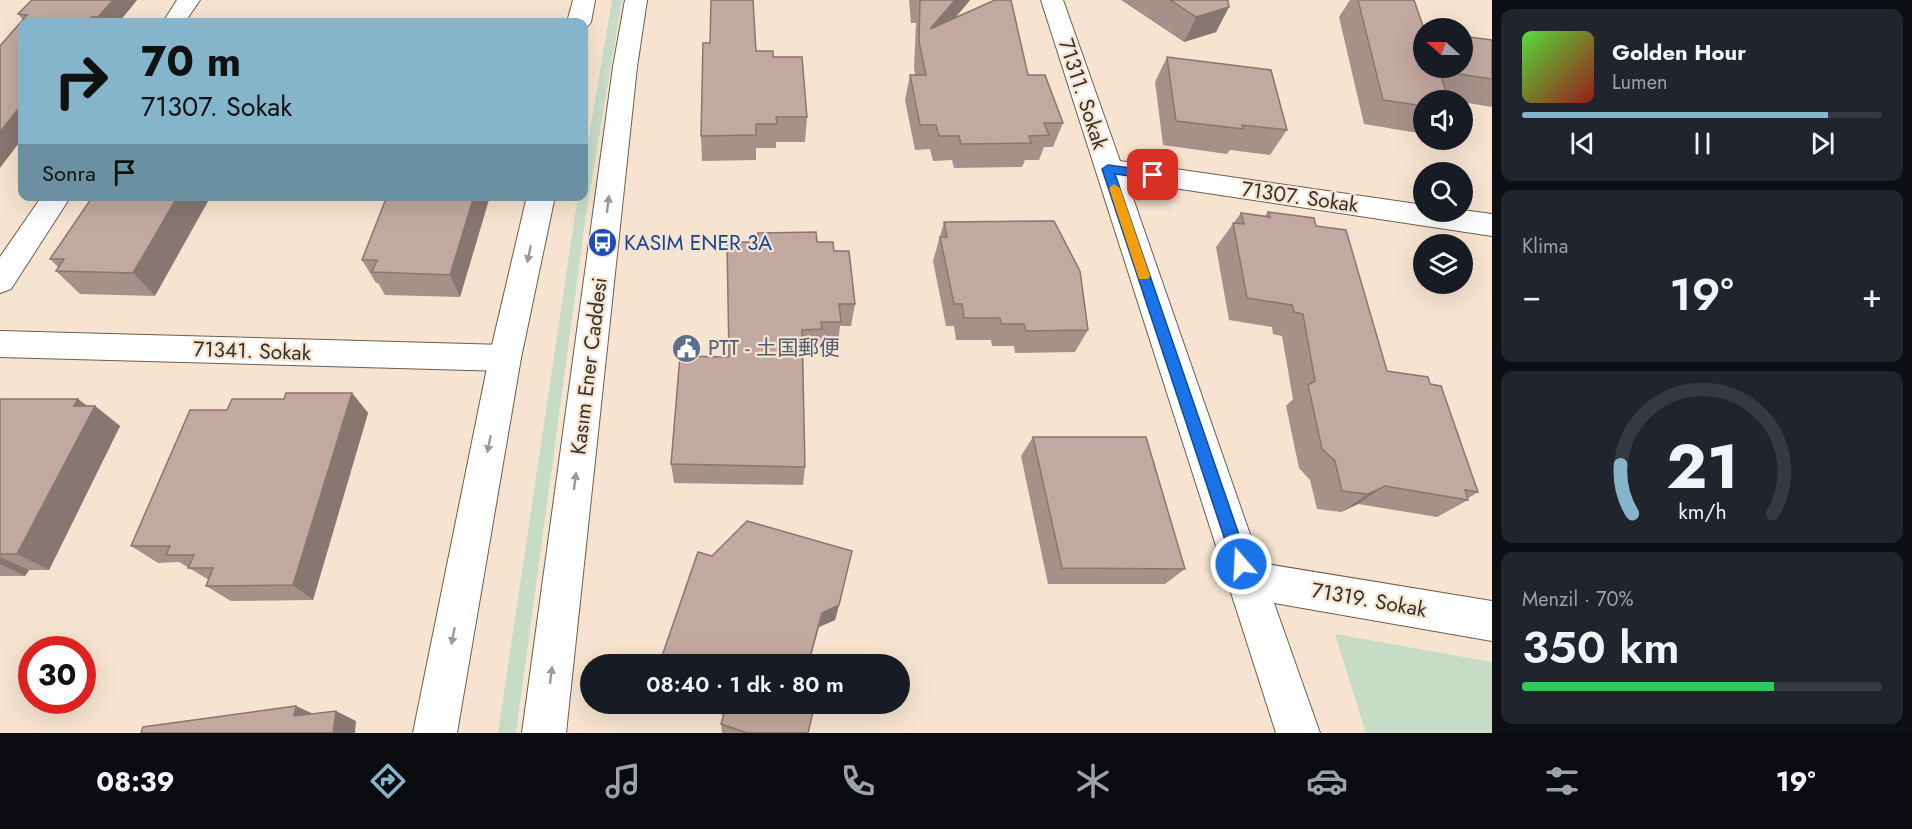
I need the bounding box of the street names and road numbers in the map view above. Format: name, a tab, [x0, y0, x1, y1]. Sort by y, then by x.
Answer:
street label: 71311. Sokak	[1051, 35, 1115, 154]
street label: 71307. Sokak	[1240, 174, 1361, 220]
street label: Kasım Ener Caddesi	[563, 276, 615, 456]
street label: 71341. Sokak	[193, 334, 312, 368]
street label: 71319. Sokak	[1309, 575, 1430, 625]

